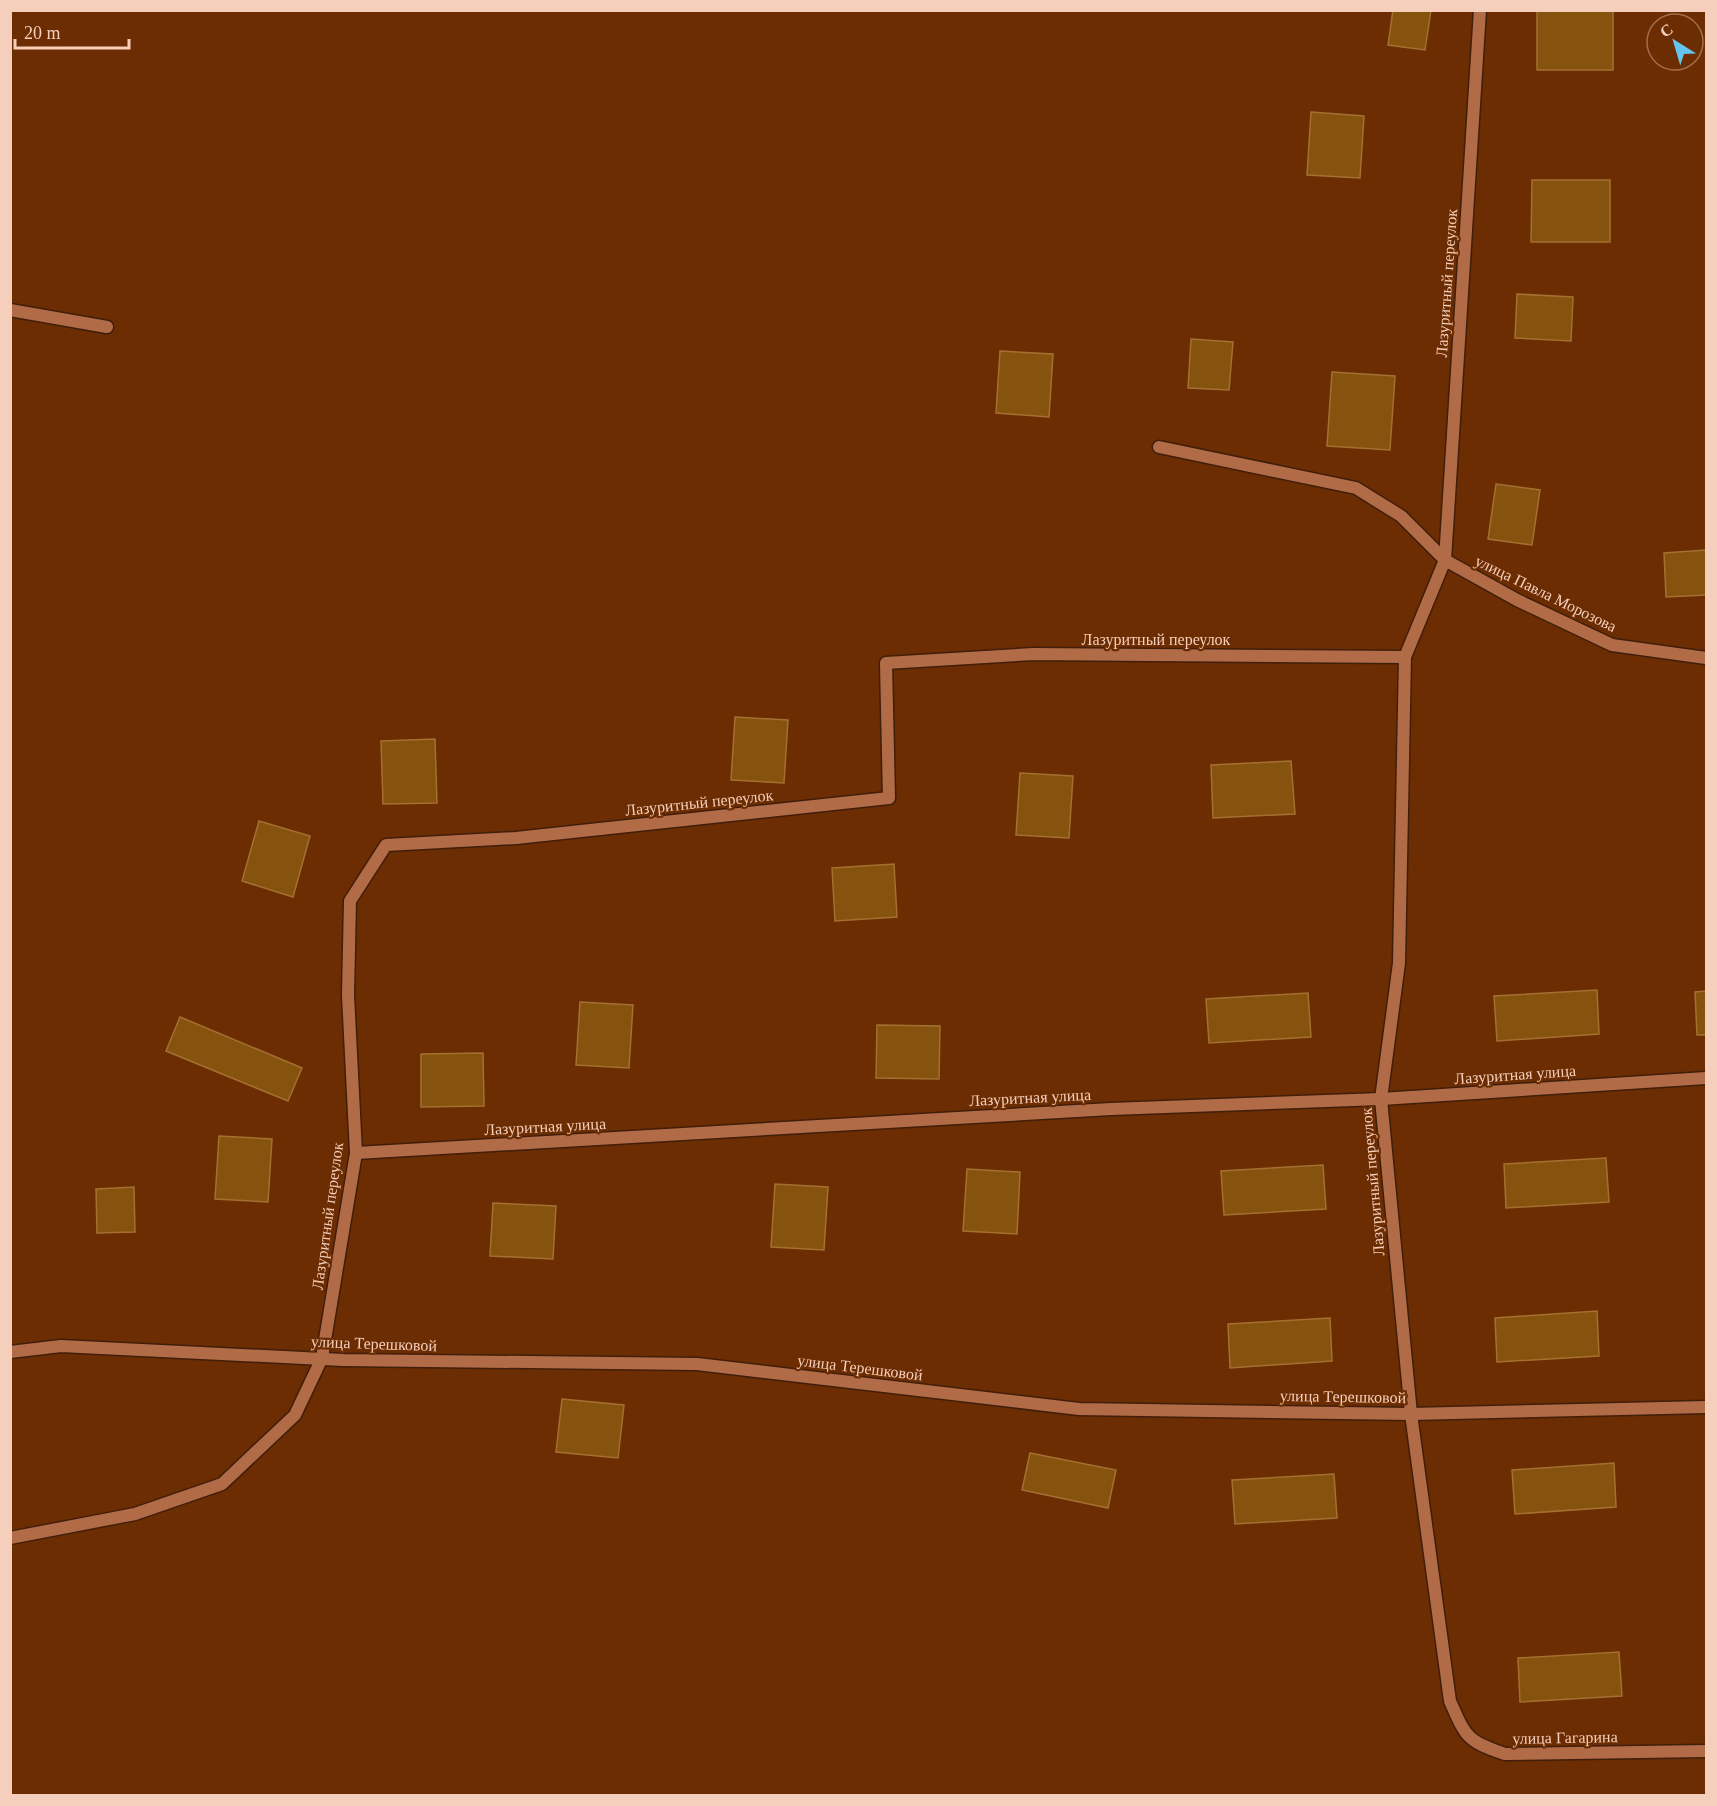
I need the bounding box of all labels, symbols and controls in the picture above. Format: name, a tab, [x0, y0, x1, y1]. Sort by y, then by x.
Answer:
scale bar	[15, 12, 129, 50]
north arrow	[1645, 12, 1705, 72]
text: С	[1657, 20, 1676, 41]
text: 20 m	[24, 23, 61, 43]
street label: Лазуритный переулок	[1433, 208, 1461, 358]
street label: улица Павла Морозова	[1472, 552, 1619, 636]
street label: Лазуритный переулок	[1082, 631, 1231, 649]
street label: Лазуритный переулок	[624, 786, 774, 820]
street label: Лазуритная улица	[1454, 1062, 1577, 1088]
street label: Лазуритная улица	[969, 1086, 1091, 1110]
street label: Лазуритный переулок	[1358, 1107, 1388, 1257]
street label: Лазуритная улица	[484, 1115, 606, 1139]
street label: Лазуритный переулок	[309, 1141, 347, 1291]
street label: улица Терешковой	[311, 1333, 438, 1355]
street label: улица Терешковой	[796, 1351, 924, 1385]
street label: улица Терешковой	[1280, 1387, 1407, 1407]
street label: улица Гагарина	[1512, 1728, 1618, 1748]

